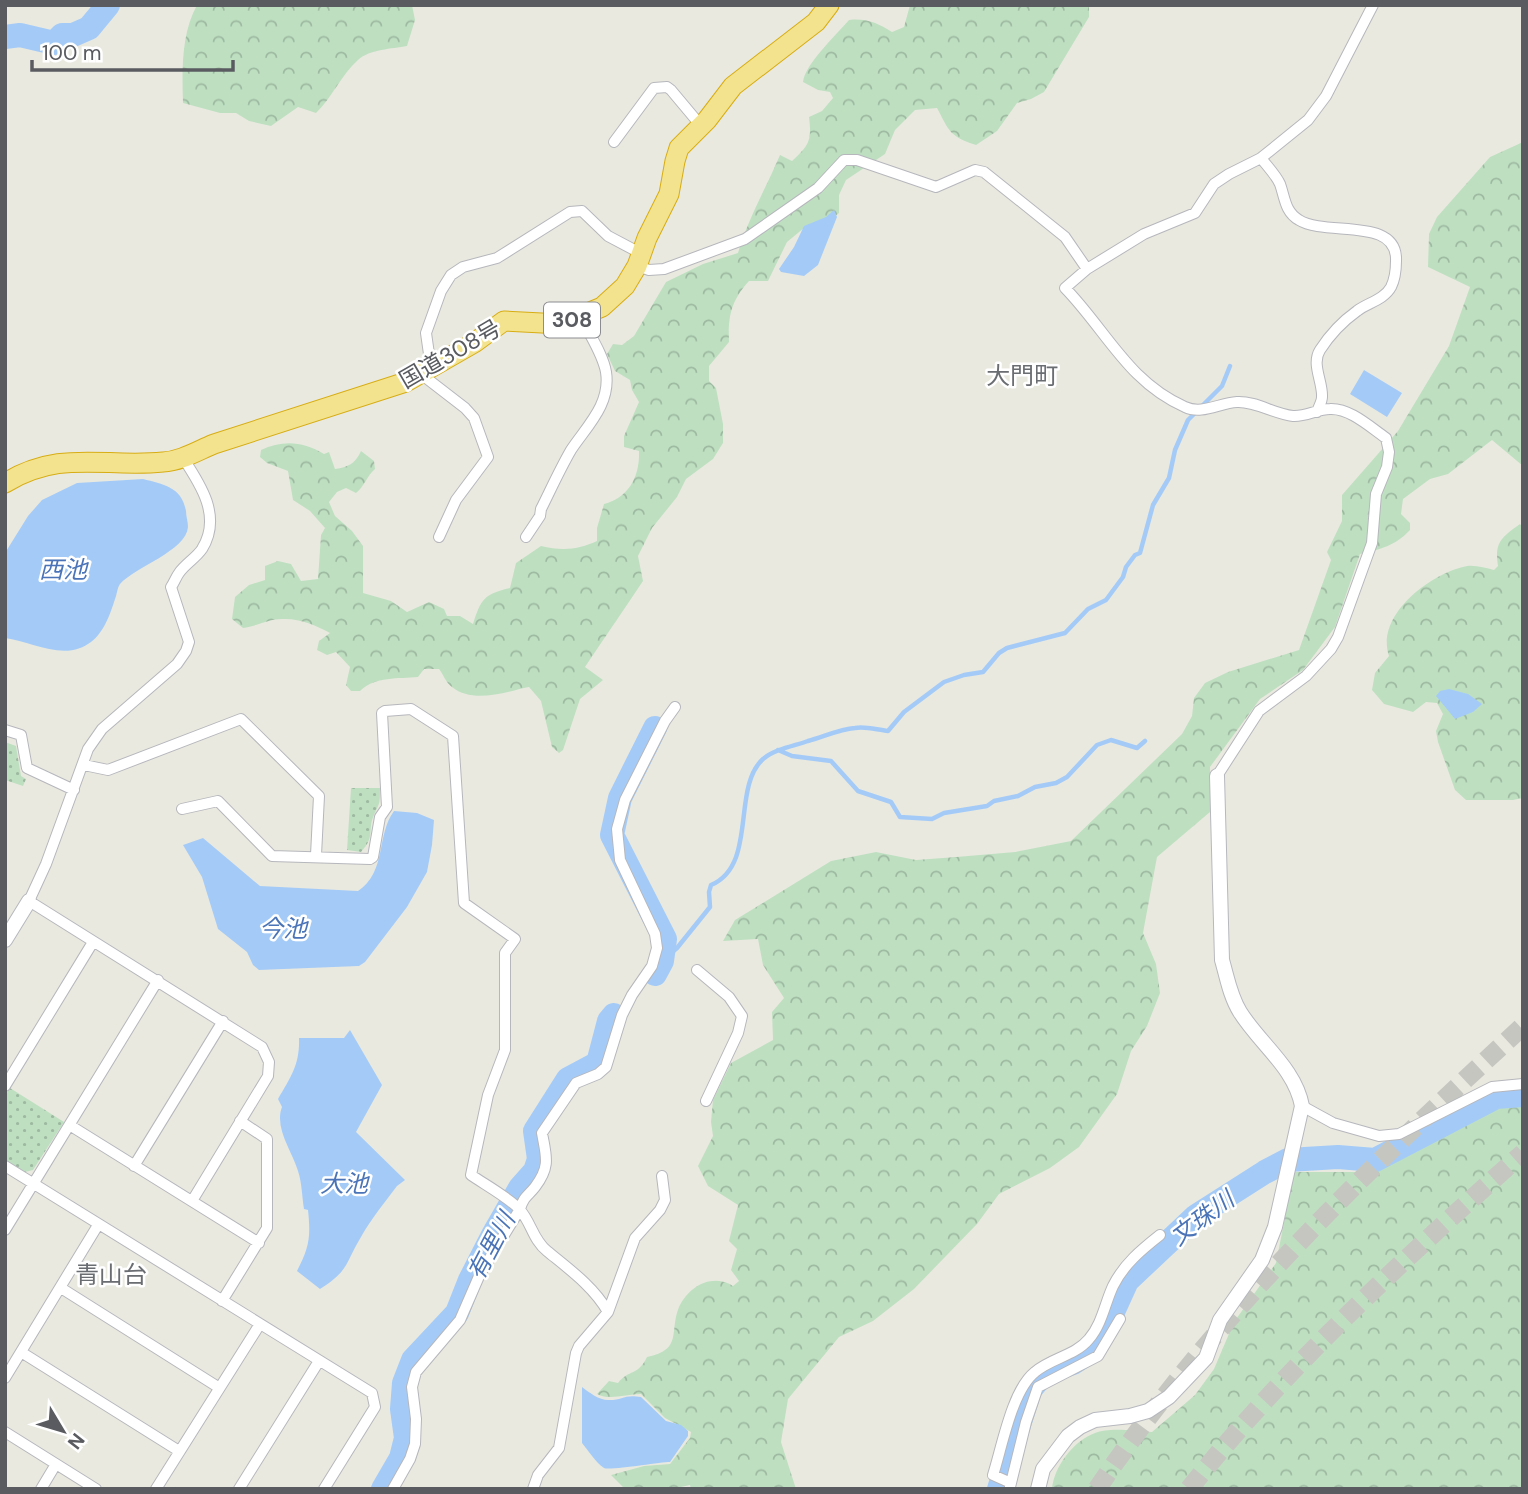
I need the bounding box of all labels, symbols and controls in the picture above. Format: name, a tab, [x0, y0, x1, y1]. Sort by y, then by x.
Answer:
scale bar	[32, 28, 233, 72]
text: 100 m	[42, 39, 102, 67]
road number: 308	[544, 302, 600, 338]
street label: 国道308号	[394, 313, 506, 395]
district label: 大門町	[986, 360, 1058, 391]
water label: 西池	[39, 554, 89, 585]
water label: 今池	[259, 913, 309, 944]
water label: 大池	[320, 1168, 370, 1199]
water label: 文珠川	[1164, 1182, 1242, 1252]
water label: 有里川	[460, 1204, 523, 1285]
district label: 青山台	[75, 1259, 147, 1290]
north arrow	[28, 1396, 98, 1466]
text: N	[62, 1428, 90, 1454]

